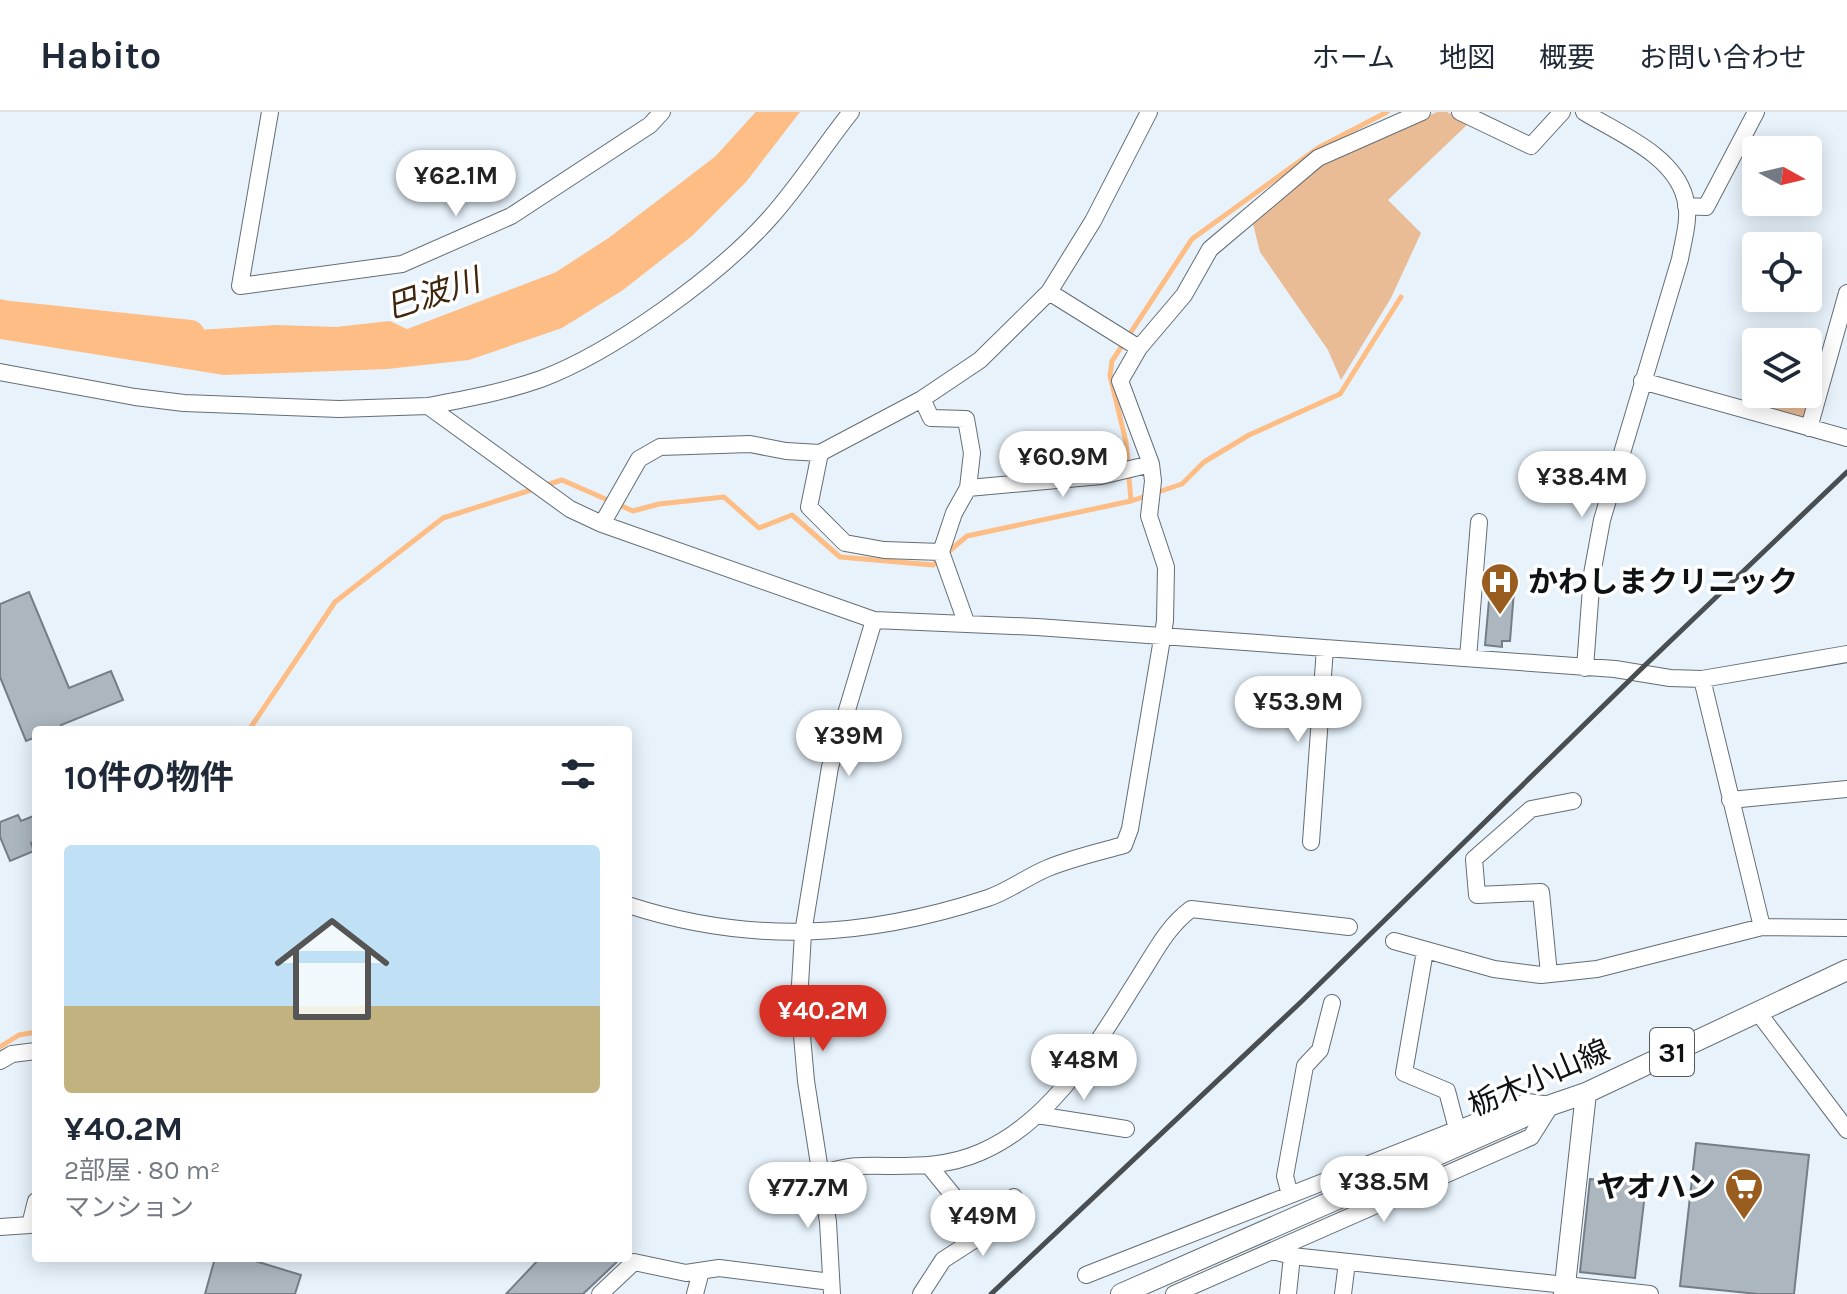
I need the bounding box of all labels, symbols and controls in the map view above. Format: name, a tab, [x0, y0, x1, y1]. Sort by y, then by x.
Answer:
text: Habito	[40, 33, 161, 78]
text: ホーム	[1312, 41, 1395, 74]
text: 地図	[1439, 41, 1495, 74]
text: 概要	[1539, 41, 1595, 74]
text: お問い合わせ	[1639, 41, 1807, 74]
north arrow	[1742, 136, 1822, 216]
map controls	[1742, 136, 1822, 408]
pin: ¥62.1M	[391, 150, 521, 218]
text: ¥62.1M	[414, 160, 498, 191]
button: locate	[1742, 232, 1822, 312]
water label: 巴波川	[382, 261, 487, 326]
button: layers	[1742, 328, 1822, 408]
pin: ¥60.9M	[998, 431, 1128, 499]
text: ¥60.9M	[1017, 441, 1109, 472]
pin: ¥38.4M	[1517, 451, 1647, 519]
text: ¥38.4M	[1536, 461, 1628, 492]
hospital icon: かわしまクリニック	[1479, 561, 1521, 616]
place label: かわしまクリニック	[1528, 564, 1798, 600]
pin: ¥53.9M	[1233, 676, 1363, 744]
text: ¥53.9M	[1253, 686, 1343, 717]
pin: ¥39M	[802, 710, 896, 778]
text: ¥39M	[814, 720, 884, 751]
icon: filters	[556, 752, 600, 796]
text: 10件の物件	[64, 758, 234, 798]
icon: home	[260, 897, 404, 1041]
pin: ¥40.2M	[758, 985, 888, 1053]
text: ¥40.2M	[777, 995, 869, 1026]
road number: 31	[1650, 1028, 1694, 1076]
street label: 栃木小山線	[1463, 1032, 1615, 1124]
pin: ¥48M	[1037, 1034, 1131, 1102]
text: ¥48M	[1049, 1044, 1119, 1075]
text: ¥40.2M	[64, 1109, 183, 1149]
text: 2部屋 · 80 m²	[64, 1155, 220, 1186]
pin: ¥38.5M	[1319, 1156, 1449, 1224]
pin: ¥77.7M	[743, 1162, 873, 1230]
text: ¥38.5M	[1338, 1166, 1430, 1197]
supermarket icon: ヤオハン	[1723, 1166, 1765, 1221]
place label: ヤオハン	[1596, 1169, 1716, 1205]
text: ¥77.7M	[767, 1172, 849, 1203]
pin: ¥49M	[936, 1190, 1030, 1258]
text: マンション	[64, 1192, 194, 1223]
text: ¥49M	[948, 1200, 1018, 1231]

